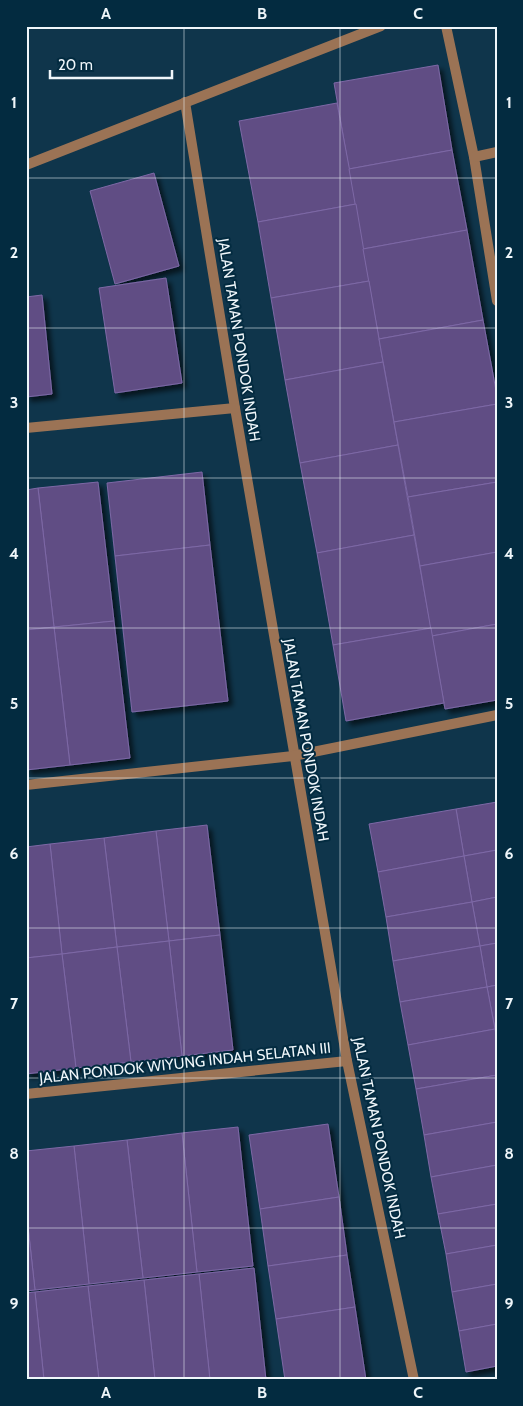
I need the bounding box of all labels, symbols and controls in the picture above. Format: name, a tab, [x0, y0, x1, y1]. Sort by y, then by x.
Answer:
text: A	[101, 4, 111, 23]
text: B	[257, 4, 267, 23]
text: C	[413, 4, 423, 23]
scale bar	[50, 48, 172, 80]
text: 20 m	[58, 56, 93, 74]
text: 1	[11, 93, 17, 112]
text: 1	[506, 93, 512, 112]
street label: JALAN TAMAN PONDOK INDAH	[214, 236, 264, 443]
text: 2	[10, 243, 18, 262]
text: 2	[505, 243, 513, 262]
text: 3	[10, 393, 18, 412]
text: 3	[505, 393, 513, 412]
text: 4	[9, 544, 19, 563]
text: 4	[504, 544, 514, 563]
street label: JALAN TAMAN PONDOK INDAH	[279, 636, 333, 843]
text: 5	[10, 694, 18, 713]
text: 5	[505, 694, 513, 713]
text: 6	[10, 844, 19, 863]
text: 6	[505, 844, 514, 863]
text: 7	[10, 994, 19, 1013]
text: 7	[505, 994, 514, 1013]
street label: JALAN TAMAN PONDOK INDAH	[349, 1035, 409, 1240]
street label: JALAN PONDOK WIYUNG INDAH SELATAN III	[37, 1039, 332, 1087]
text: 8	[9, 1144, 19, 1163]
text: 8	[504, 1144, 514, 1163]
text: 9	[10, 1294, 19, 1313]
text: 9	[505, 1294, 514, 1313]
text: A	[101, 1383, 111, 1402]
text: B	[257, 1383, 267, 1402]
text: C	[413, 1383, 423, 1402]

